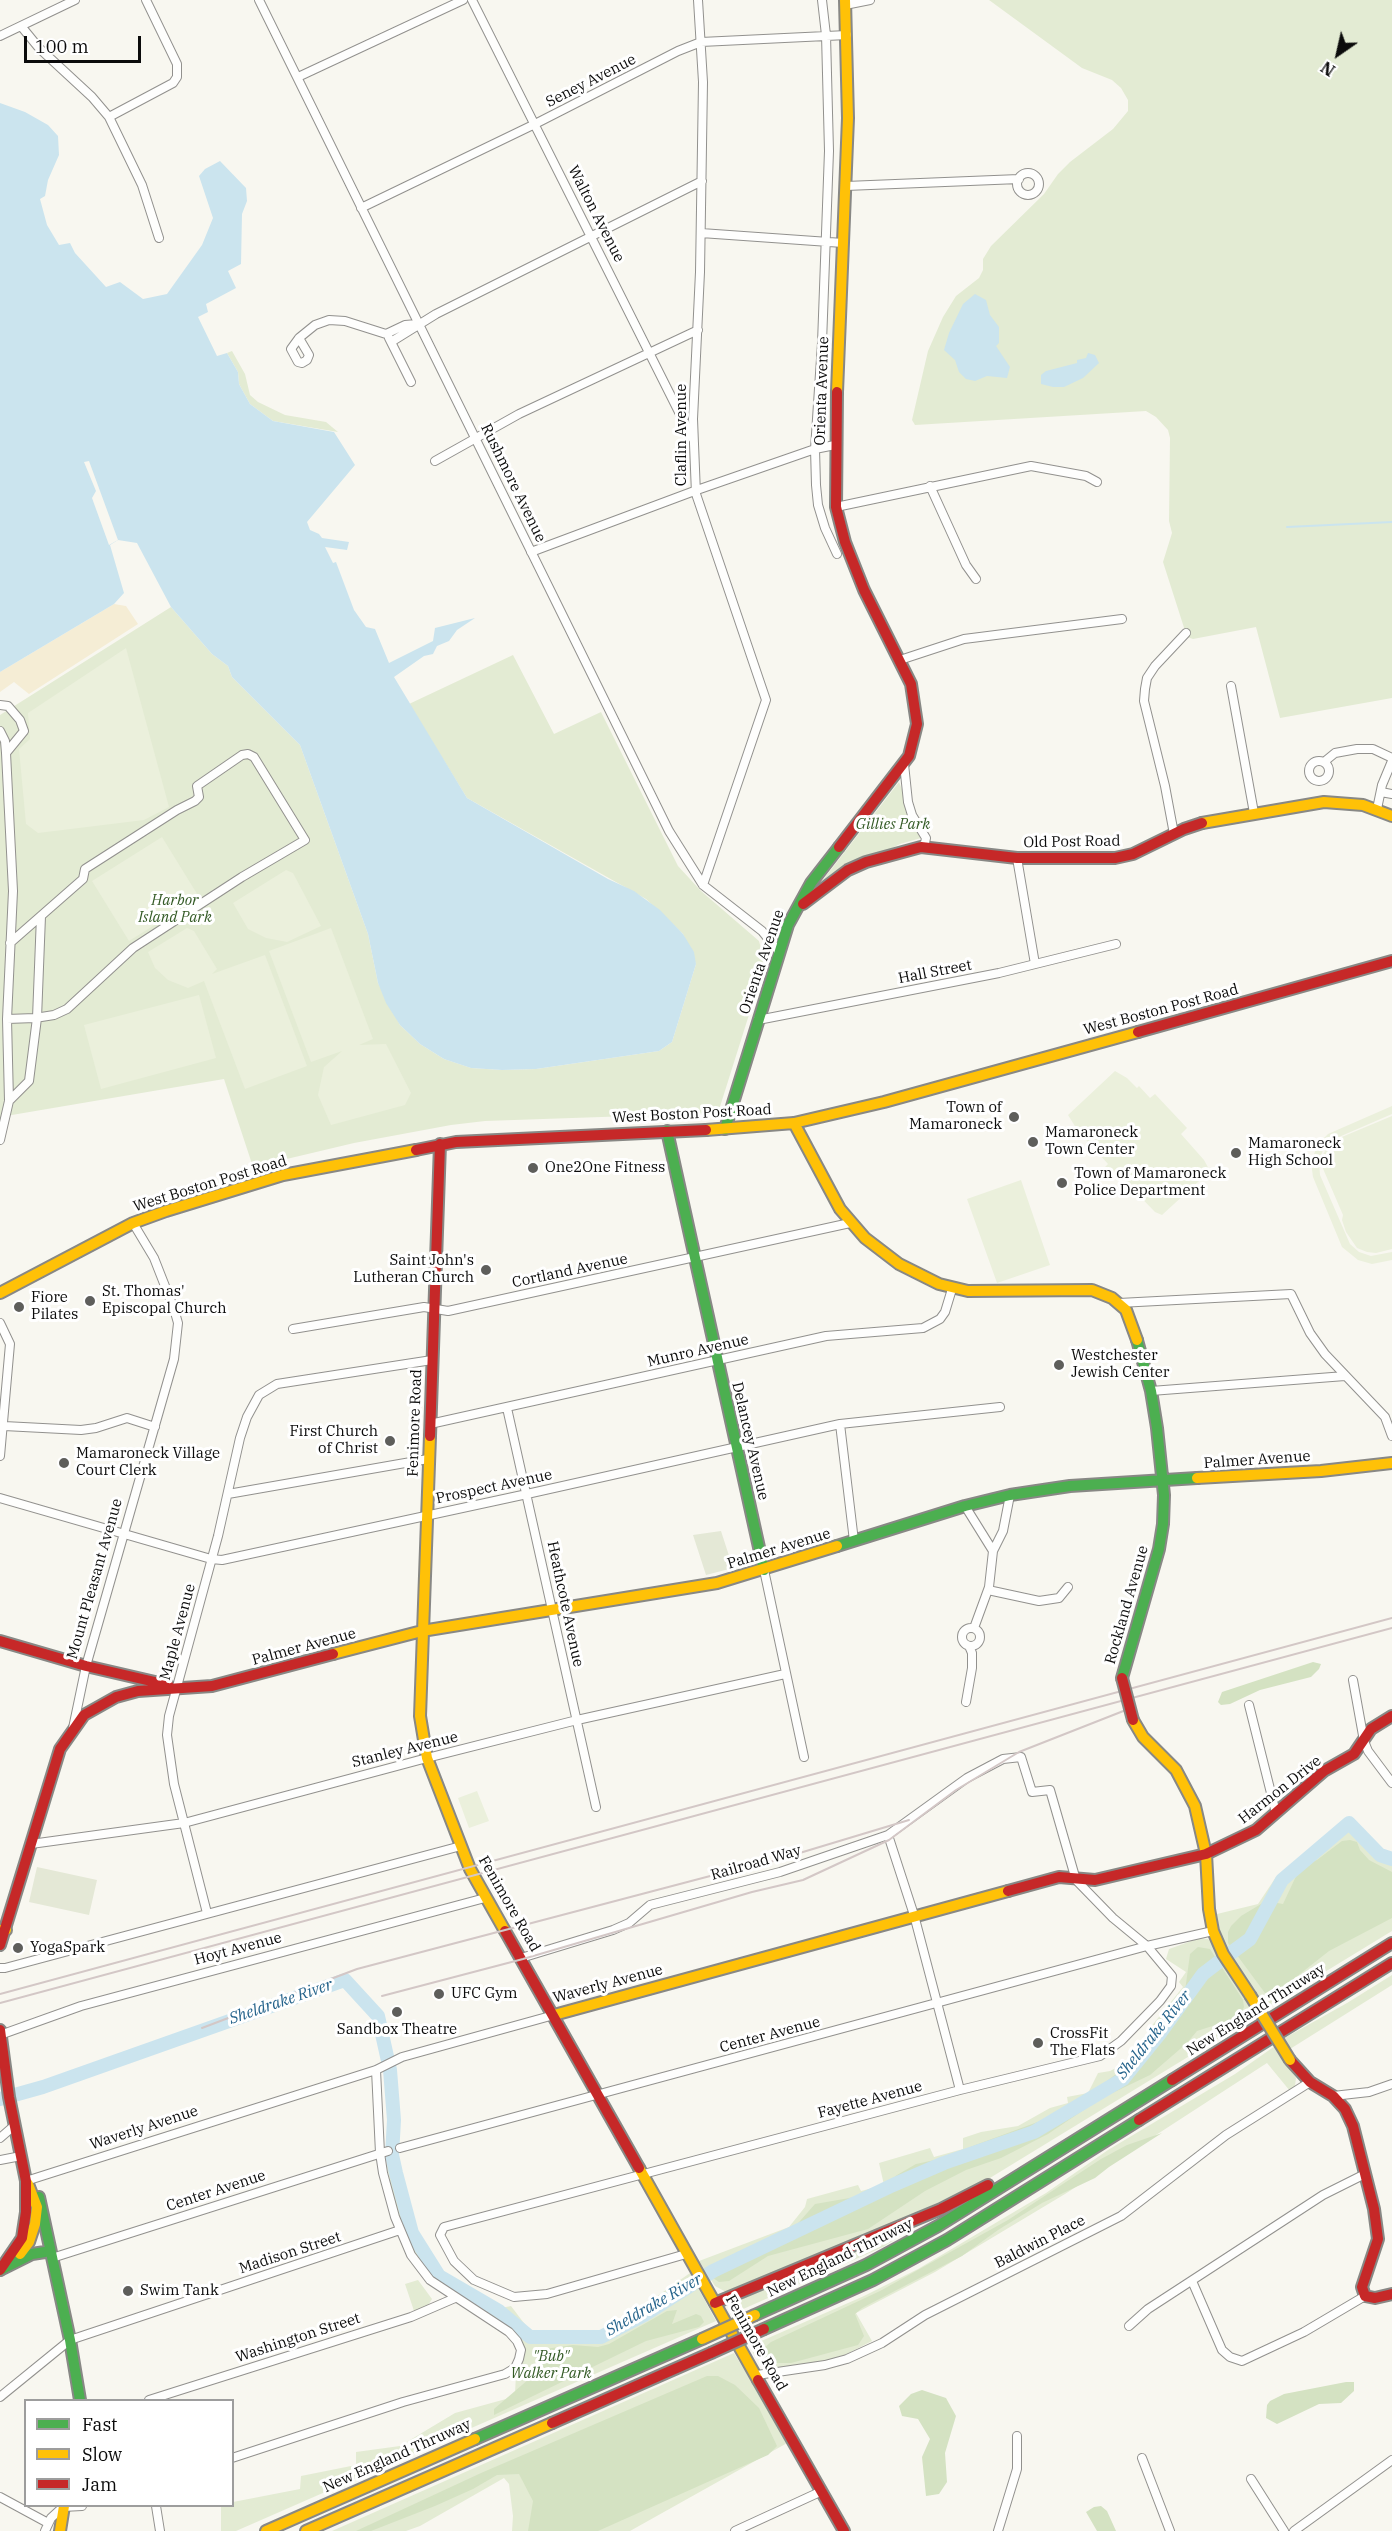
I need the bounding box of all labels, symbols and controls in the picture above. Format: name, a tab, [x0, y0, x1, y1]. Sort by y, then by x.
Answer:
scale bar	[27, 24, 144, 62]
north arrow	[1308, 24, 1368, 84]
text: 100 m	[35, 35, 89, 58]
street label: Seney Avenue	[543, 51, 639, 111]
text: N	[1317, 57, 1339, 81]
street label: Walton Avenue	[564, 163, 628, 265]
street label: Orienta Avenue	[811, 336, 833, 446]
street label: Claflin Avenue	[673, 384, 691, 486]
street label: Rushmore Avenue	[477, 421, 549, 545]
park label: Gillies Park	[856, 816, 930, 834]
street label: Old Post Road	[1023, 832, 1121, 852]
park label: Harbor Island Park	[138, 892, 212, 927]
street label: Orienta Avenue	[736, 907, 788, 1017]
street label: Hall Street	[897, 956, 973, 988]
street label: West Boston Post Road	[1082, 981, 1240, 1039]
place label: Town of Mamaroneck	[909, 1099, 1002, 1134]
street label: West Boston Post Road	[612, 1101, 772, 1127]
marker: Town of Mamaroneck	[1007, 1110, 1021, 1124]
place label: Mamaroneck Town Center	[1045, 1124, 1138, 1159]
marker: Mamaroneck Town Center	[1026, 1135, 1040, 1149]
place label: Mamaroneck High School	[1248, 1135, 1341, 1170]
marker: Mamaroneck High School	[1229, 1146, 1243, 1160]
street label: West Boston Post Road	[131, 1152, 289, 1216]
place label: One2One Fitness	[545, 1159, 665, 1177]
marker: One2One Fitness	[526, 1161, 540, 1175]
place label: Town of Mamaroneck Police Department	[1074, 1165, 1226, 1200]
marker: Town of Mamaroneck Police Department	[1055, 1176, 1069, 1190]
street label: Cortland Avenue	[511, 1250, 629, 1292]
place label: Saint John's Lutheran Church	[353, 1252, 474, 1287]
marker: Saint John's Lutheran Church	[479, 1263, 493, 1277]
place label: St. Thomas' Episcopal Church	[102, 1283, 227, 1318]
place label: Fiore Pilates	[31, 1289, 78, 1324]
marker: St. Thomas' Episcopal Church	[83, 1294, 97, 1308]
marker: Fiore Pilates	[12, 1300, 26, 1314]
street label: Munro Avenue	[646, 1331, 750, 1371]
place label: Westchester Jewish Center	[1071, 1347, 1169, 1382]
marker: Westchester Jewish Center	[1052, 1358, 1066, 1372]
street label: Fenimore Road	[404, 1369, 426, 1477]
street label: Delancey Avenue	[728, 1380, 772, 1502]
place label: First Church of Christ	[290, 1423, 378, 1458]
marker: First Church of Christ	[383, 1434, 397, 1448]
place label: Mamaroneck Village Court Clerk	[76, 1445, 220, 1480]
street label: Palmer Avenue	[1203, 1447, 1311, 1473]
marker: Mamaroneck Village Court Clerk	[57, 1456, 71, 1470]
street label: Prospect Avenue	[434, 1466, 554, 1508]
street label: Mount Pleasant Avenue	[63, 1497, 127, 1661]
street label: Palmer Avenue	[725, 1525, 833, 1573]
street label: Heathcote Avenue	[543, 1539, 587, 1669]
street label: Rockland Avenue	[1101, 1544, 1153, 1666]
street label: Maple Avenue	[156, 1582, 200, 1682]
street label: Palmer Avenue	[250, 1624, 358, 1670]
street label: Stanley Avenue	[350, 1728, 460, 1772]
street label: Harmon Drive	[1235, 1752, 1325, 1828]
street label: Railroad Way	[709, 1842, 803, 1884]
street label: Fenimore Road	[474, 1853, 544, 1955]
street label: Hoyt Avenue	[192, 1929, 284, 1969]
place label: YogaSpark	[30, 1939, 105, 1957]
marker: YogaSpark	[11, 1941, 25, 1955]
street label: New England Thruway	[1183, 1960, 1329, 2060]
street label: Waverly Avenue	[551, 1961, 665, 2007]
water label: Sheldrake River	[227, 1975, 335, 2029]
place label: UFC Gym	[451, 1985, 517, 2003]
marker: UFC Gym	[432, 1987, 446, 2001]
water label: Sheldrake River	[1112, 1987, 1196, 2083]
marker: Sandbox Theatre	[390, 2005, 404, 2019]
street label: Center Avenue	[718, 2013, 822, 2057]
place label: Sandbox Theatre	[337, 2021, 457, 2039]
place label: CrossFit The Flats	[1050, 2025, 1115, 2060]
marker: CrossFit The Flats	[1031, 2036, 1045, 2050]
street label: Fayette Avenue	[816, 2077, 924, 2123]
street label: Waverly Avenue	[88, 2102, 200, 2154]
street label: Center Avenue	[164, 2166, 268, 2216]
street label: Baldwin Place	[992, 2212, 1088, 2272]
street label: New England Thruway	[764, 2215, 916, 2301]
street label: Madison Street	[237, 2228, 343, 2278]
water label: Sheldrake River	[602, 2270, 706, 2340]
place label: Swim Tank	[140, 2282, 219, 2300]
marker: Swim Tank	[121, 2284, 135, 2298]
street label: Fenimore Road	[721, 2292, 791, 2394]
street label: Washington Street	[233, 2309, 363, 2367]
park label: "Bub" Walker Park	[511, 2348, 591, 2383]
legend	[24, 2399, 234, 2507]
text: Fast	[82, 2413, 117, 2436]
street label: New England Thruway	[320, 2415, 474, 2497]
text: Slow	[82, 2443, 122, 2466]
text: Jam	[82, 2473, 117, 2496]

